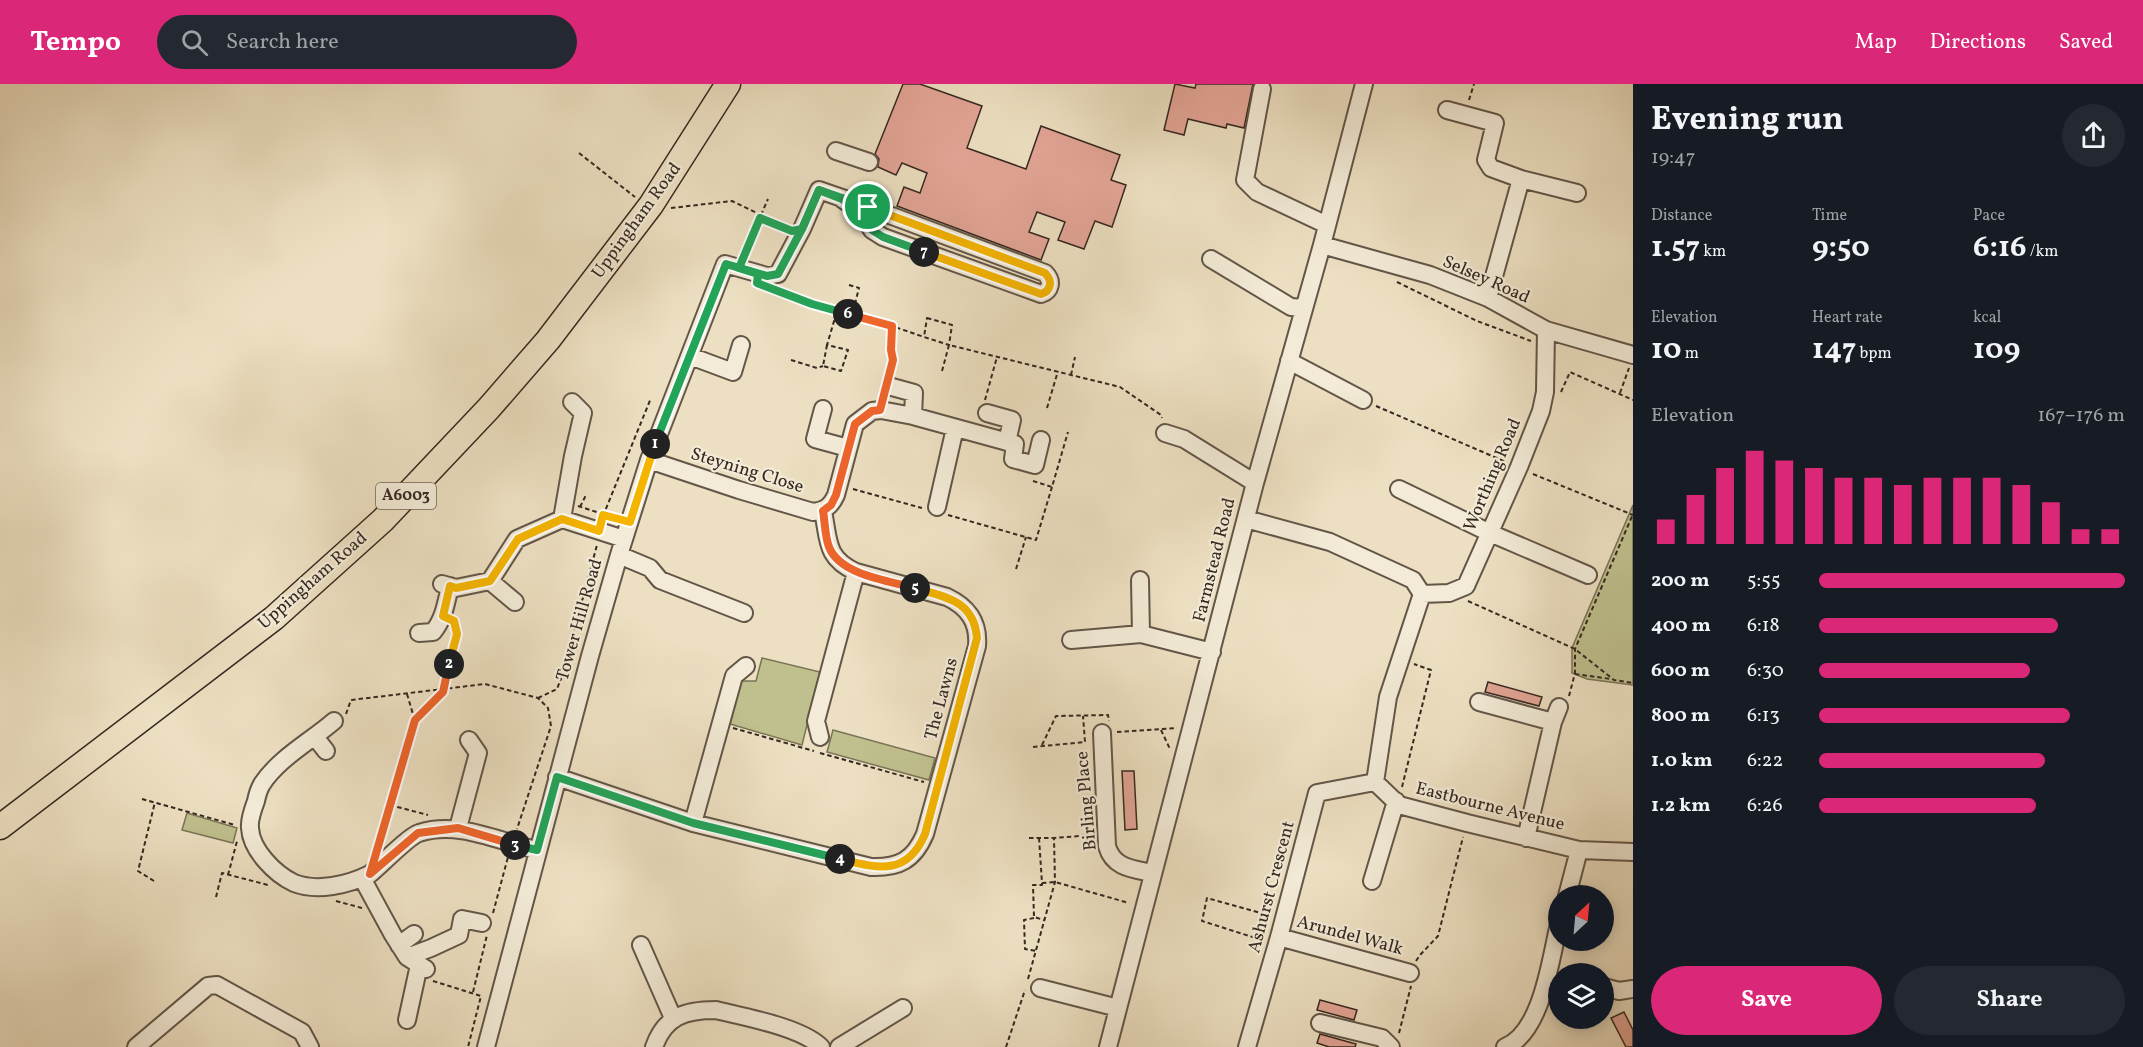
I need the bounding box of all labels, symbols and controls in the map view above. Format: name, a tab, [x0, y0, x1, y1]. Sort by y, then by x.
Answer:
search box	[157, 15, 577, 69]
text: Tempo	[30, 23, 121, 62]
icon: search	[178, 26, 211, 59]
text: Search here	[226, 27, 339, 58]
text: Map	[1855, 28, 1897, 57]
text: Directions	[1930, 28, 2026, 57]
text: Saved	[2059, 28, 2113, 57]
text: Evening run	[1651, 98, 1844, 144]
button: share	[2062, 104, 2125, 167]
text: 19:47	[1651, 144, 1696, 172]
street label: Uppingham Road	[586, 158, 688, 284]
pin	[842, 181, 893, 232]
icon: arrive	[851, 190, 884, 223]
text: Distance	[1651, 205, 1712, 227]
text: Time	[1812, 205, 1847, 227]
text: Pace	[1973, 205, 2005, 227]
text: 1.57	[1651, 227, 1700, 269]
text: 9:50	[1812, 227, 1870, 269]
text: 6:16	[1973, 227, 2027, 269]
pin: 7	[909, 237, 939, 267]
text: 7	[920, 241, 928, 263]
text: km	[1700, 241, 1726, 263]
text: /km	[2027, 241, 2058, 263]
street label: Selsey Road	[1438, 250, 1534, 310]
pin: 6	[833, 299, 863, 329]
text: 6	[844, 303, 852, 325]
text: Elevation	[1651, 307, 1718, 329]
text: Heart rate	[1812, 307, 1883, 329]
text: kcal	[1973, 307, 2001, 329]
text: 10	[1651, 329, 1682, 371]
text: 147	[1812, 329, 1856, 371]
text: 109	[1973, 329, 2020, 371]
text: m	[1682, 343, 1699, 365]
text: bpm	[1856, 343, 1892, 365]
text: Elevation	[1651, 402, 1734, 430]
text: 167–176 m	[2038, 402, 2125, 430]
street label: Worthing Road	[1458, 415, 1528, 535]
pin: 1	[640, 429, 670, 459]
text: 1	[652, 433, 658, 455]
street label: Steyning Close	[687, 442, 807, 500]
road number: A6003	[376, 483, 436, 509]
street label: Farmstead Road	[1187, 495, 1243, 625]
street label: Uppingham Road	[253, 526, 373, 636]
street label: Tower Hill Road	[551, 556, 609, 684]
text: 200 m	[1651, 567, 1709, 595]
text: 5:55	[1747, 567, 1781, 595]
pin: 5	[900, 573, 930, 603]
text: 5	[911, 577, 919, 599]
text: 400 m	[1651, 612, 1711, 640]
text: 6:18	[1747, 612, 1780, 640]
pin: 2	[434, 649, 464, 679]
text: 2	[445, 653, 453, 675]
street label: The Lawns	[919, 655, 965, 743]
text: 600 m	[1651, 657, 1710, 685]
text: 6:30	[1747, 657, 1784, 685]
text: 800 m	[1651, 702, 1710, 730]
text: 6:13	[1747, 702, 1780, 730]
text: 1.0 km	[1651, 747, 1713, 775]
text: 6:22	[1747, 747, 1783, 775]
street label: Birling Place	[1070, 750, 1104, 852]
street label: Eastbourne Avenue	[1413, 776, 1567, 838]
text: 1.2 km	[1651, 792, 1711, 820]
text: 6:26	[1747, 792, 1783, 820]
street label: Ashurst Crescent	[1242, 818, 1302, 956]
pin: 3	[500, 830, 530, 860]
text: 3	[511, 834, 519, 856]
pin: 4	[825, 844, 855, 874]
text: 4	[835, 848, 845, 870]
north arrow	[1548, 885, 1614, 951]
map controls	[1548, 885, 1614, 1029]
street label: Arundel Walk	[1294, 910, 1406, 962]
button: layers	[1548, 963, 1614, 1029]
button: Save	[1651, 966, 1882, 1035]
button: Share	[1894, 966, 2125, 1035]

